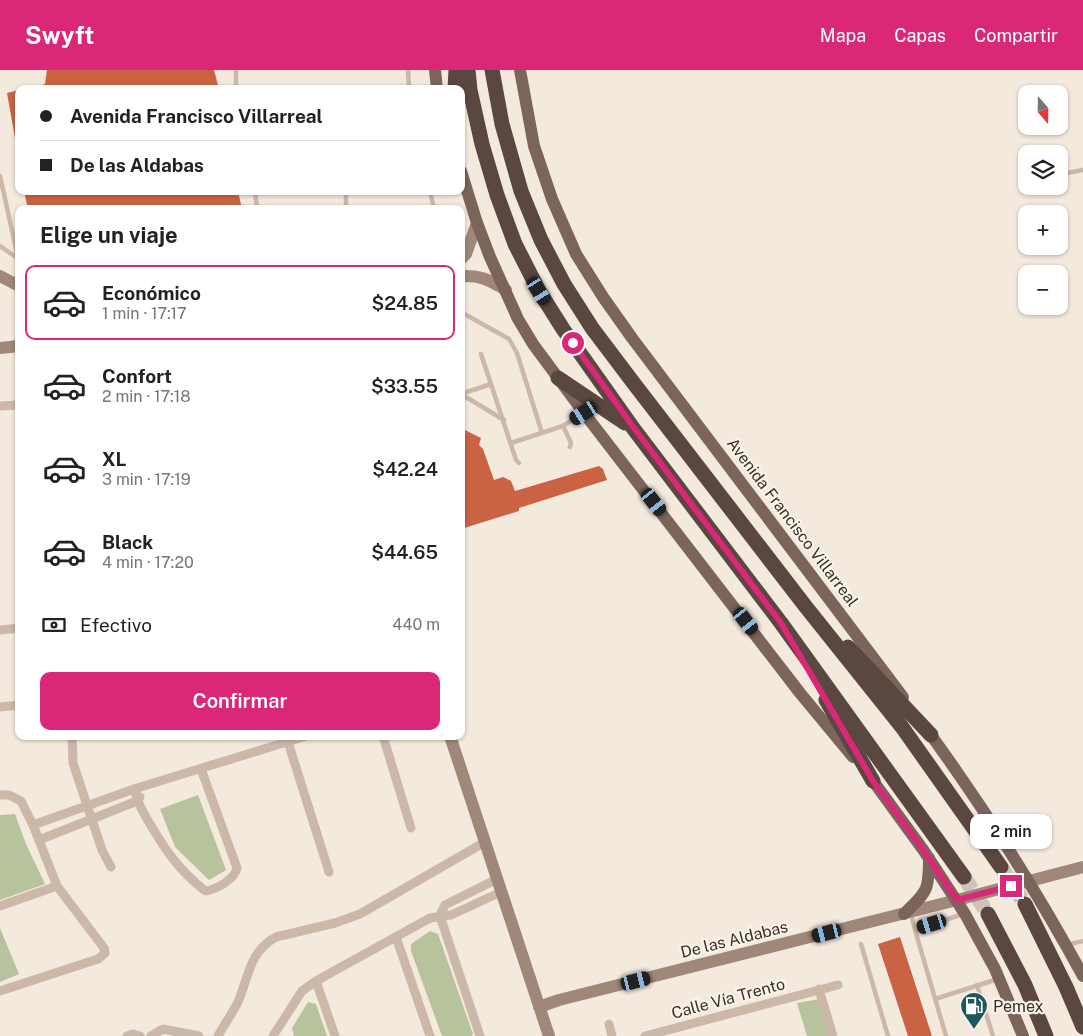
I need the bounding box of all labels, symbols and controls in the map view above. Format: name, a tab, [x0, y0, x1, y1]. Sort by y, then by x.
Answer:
text: Swyft	[25, 21, 94, 49]
text: Mapa	[820, 25, 866, 46]
text: Capas	[894, 25, 946, 46]
text: Compartir	[974, 25, 1058, 46]
north arrow	[1018, 85, 1068, 135]
map controls	[1018, 85, 1068, 315]
text: Avenida Francisco Villarreal	[70, 105, 323, 127]
button: layers	[1018, 145, 1068, 195]
text: De las Aldabas	[70, 154, 204, 176]
button: +	[1018, 205, 1068, 255]
text: Elige un viaje	[40, 222, 178, 248]
button: −	[1018, 265, 1068, 315]
car	[524, 274, 553, 308]
icon: car	[42, 280, 87, 325]
text: Económico	[102, 282, 201, 304]
text: $24.85	[371, 292, 438, 314]
text: 1 min · 17:17	[102, 304, 187, 323]
route start	[562, 332, 584, 354]
icon: car	[42, 363, 87, 408]
text: Confort	[102, 365, 172, 387]
text: $33.55	[371, 375, 438, 397]
text: 2 min · 17:18	[102, 387, 191, 406]
car	[567, 399, 600, 427]
street label: Avenida Francisco Villarreal	[723, 434, 862, 610]
icon: car	[42, 446, 87, 491]
text: XL	[102, 448, 127, 470]
text: $42.24	[372, 458, 438, 480]
text: 3 min · 17:19	[102, 470, 191, 489]
car	[638, 486, 669, 518]
icon: car	[42, 529, 87, 574]
text: Black	[102, 531, 153, 553]
text: $44.65	[371, 541, 438, 563]
text: 4 min · 17:20	[102, 553, 194, 572]
car	[730, 605, 761, 637]
icon: cash	[40, 611, 68, 639]
text: Efectivo	[80, 614, 152, 636]
text: 440 m	[392, 615, 440, 634]
button: Confirmar	[40, 672, 440, 730]
callout: 2 min	[970, 814, 1052, 848]
text: 2 min	[990, 822, 1032, 841]
route end	[1000, 875, 1022, 897]
car	[915, 912, 948, 936]
street label: De las Aldabas	[678, 917, 790, 962]
car	[810, 922, 843, 944]
car	[619, 970, 652, 992]
street label: Calle Vía Trento	[669, 974, 787, 1023]
fuel station icon: Pemex	[959, 991, 989, 1030]
place label: Pemex	[993, 997, 1043, 1016]

